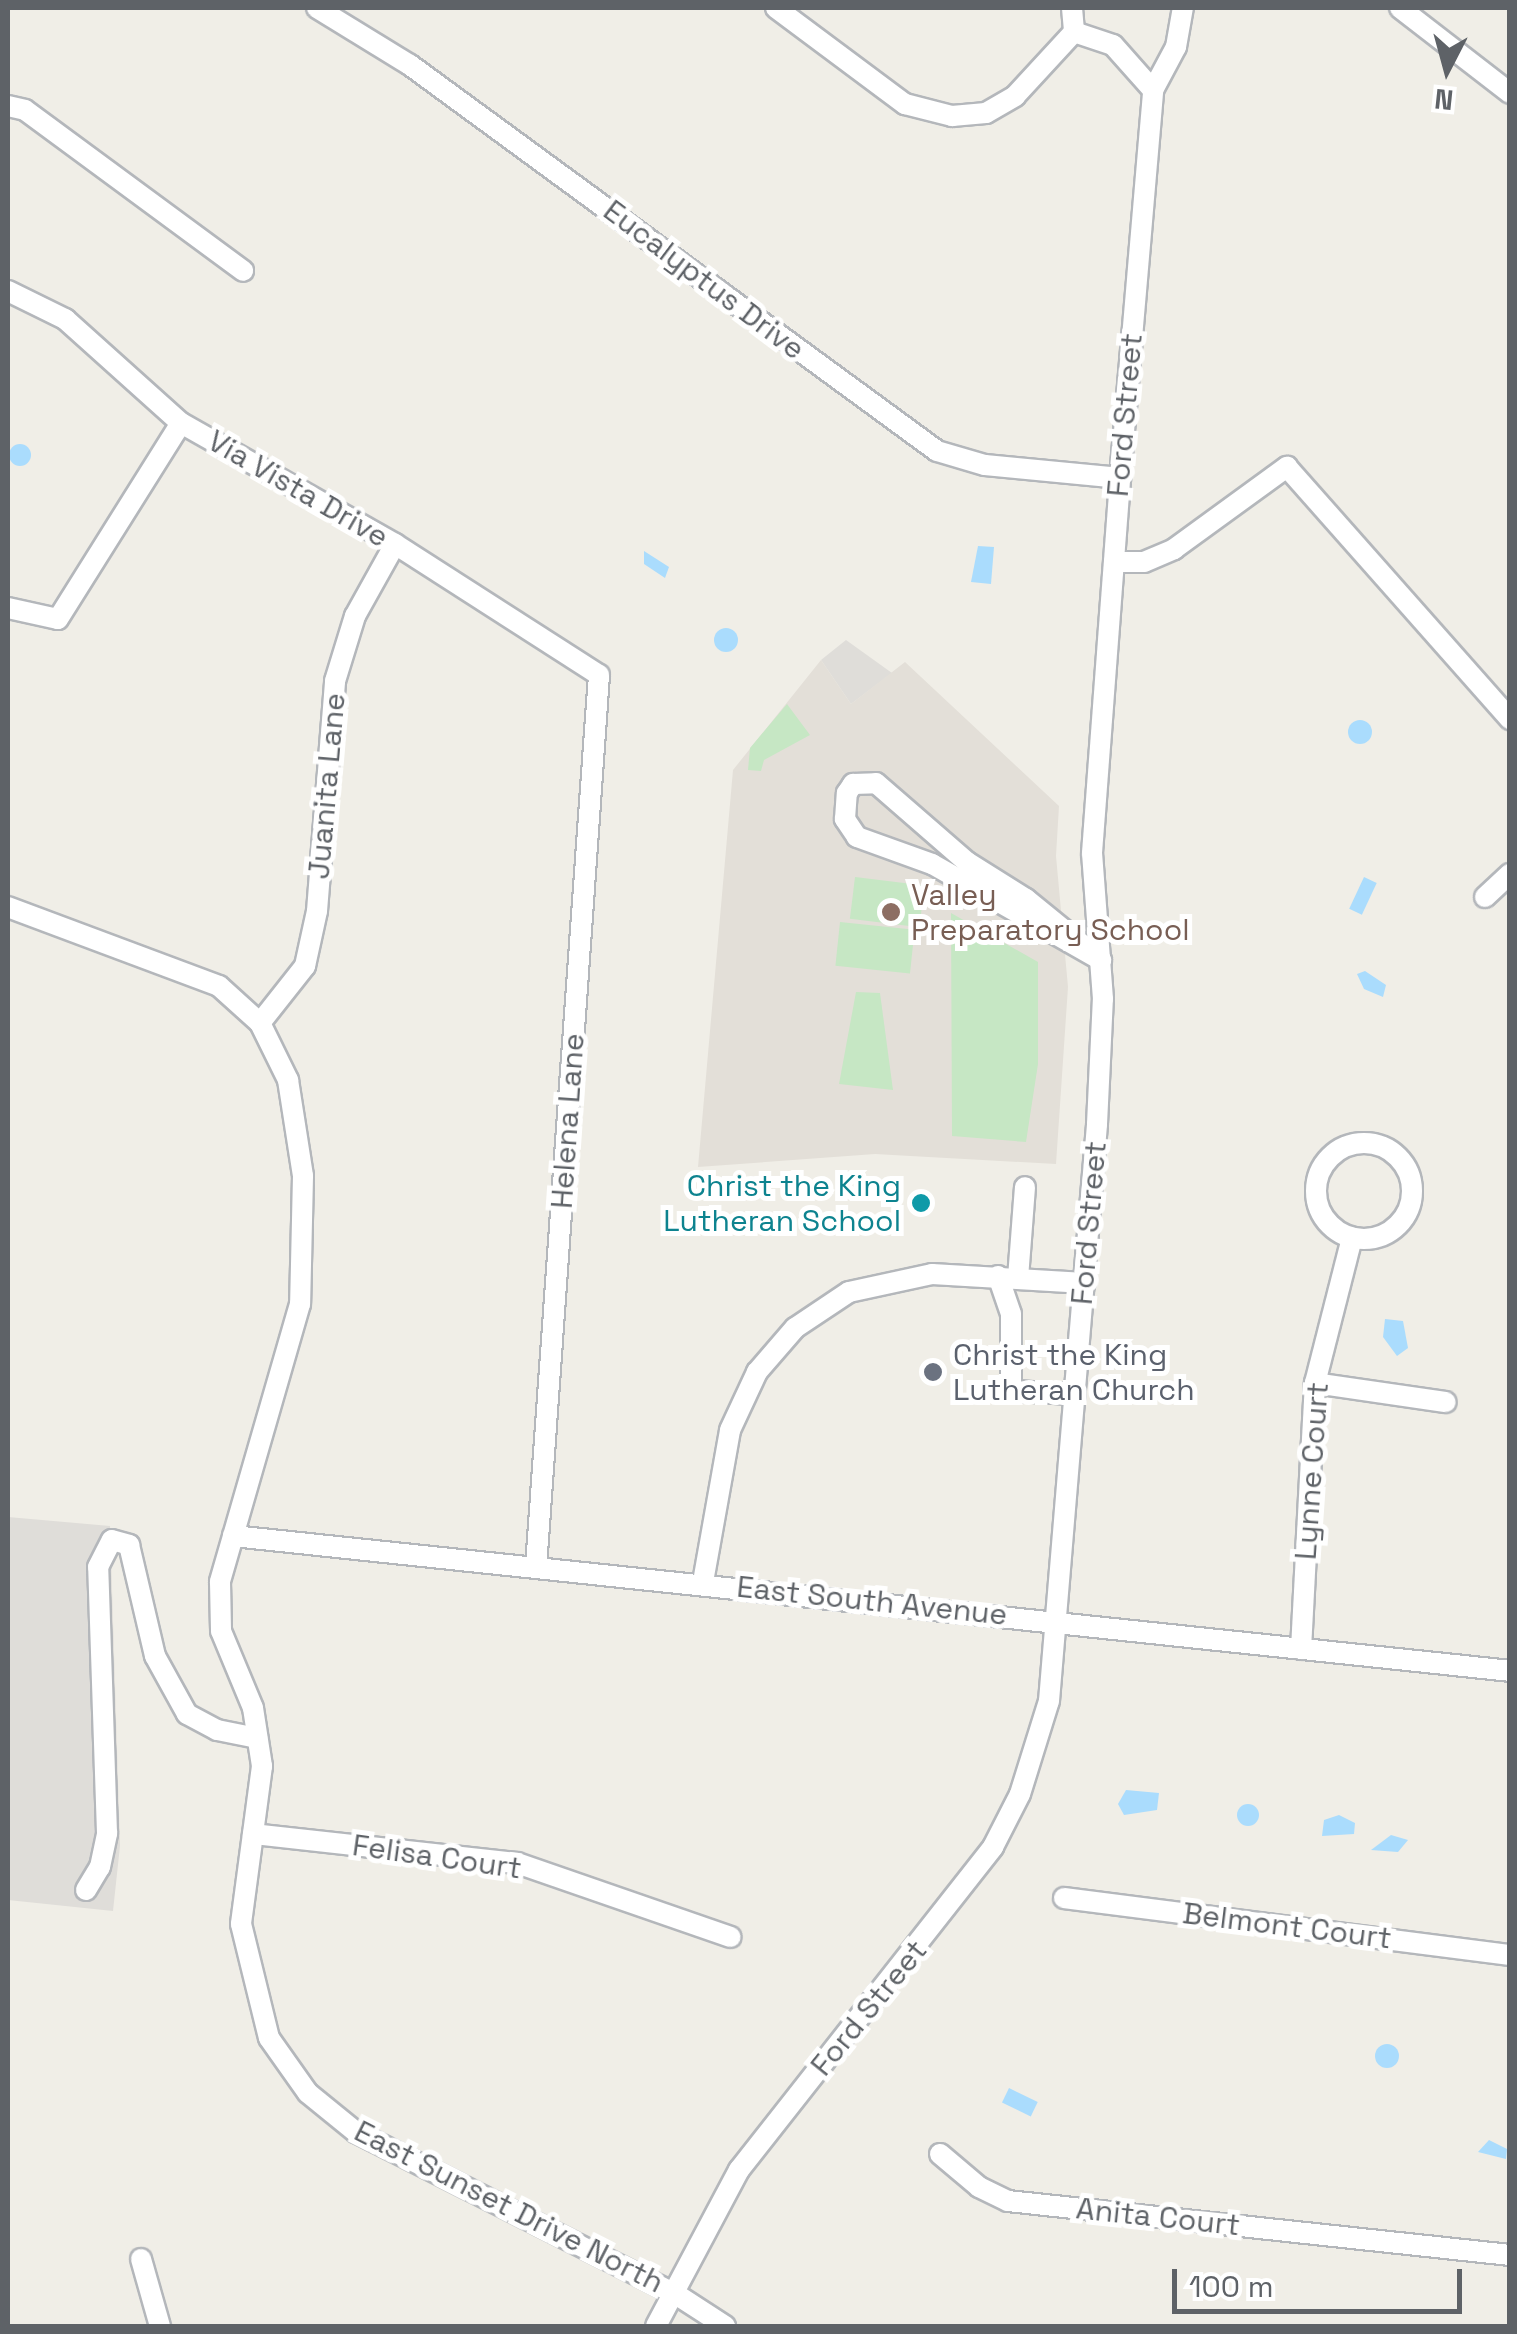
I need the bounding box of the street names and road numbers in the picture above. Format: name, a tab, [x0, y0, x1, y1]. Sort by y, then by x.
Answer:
street label: Eucalyptus Drive	[596, 193, 812, 367]
street label: Ford Street	[1100, 332, 1150, 498]
street label: Via Vista Drive	[201, 423, 395, 555]
street label: Juanita Lane	[301, 691, 353, 881]
street label: Helena Lane	[544, 1032, 592, 1210]
street label: Ford Street	[1064, 1140, 1114, 1306]
street label: Lynne Court	[1288, 1381, 1336, 1561]
street label: East South Avenue	[735, 1569, 1009, 1633]
street label: Felisa Court	[350, 1827, 524, 1887]
street label: Belmont Court	[1181, 1895, 1393, 1957]
street label: Ford Street	[803, 1933, 935, 2083]
street label: East Sunset Drive North	[348, 2113, 670, 2301]
street label: Anita Court	[1074, 2190, 1242, 2244]

